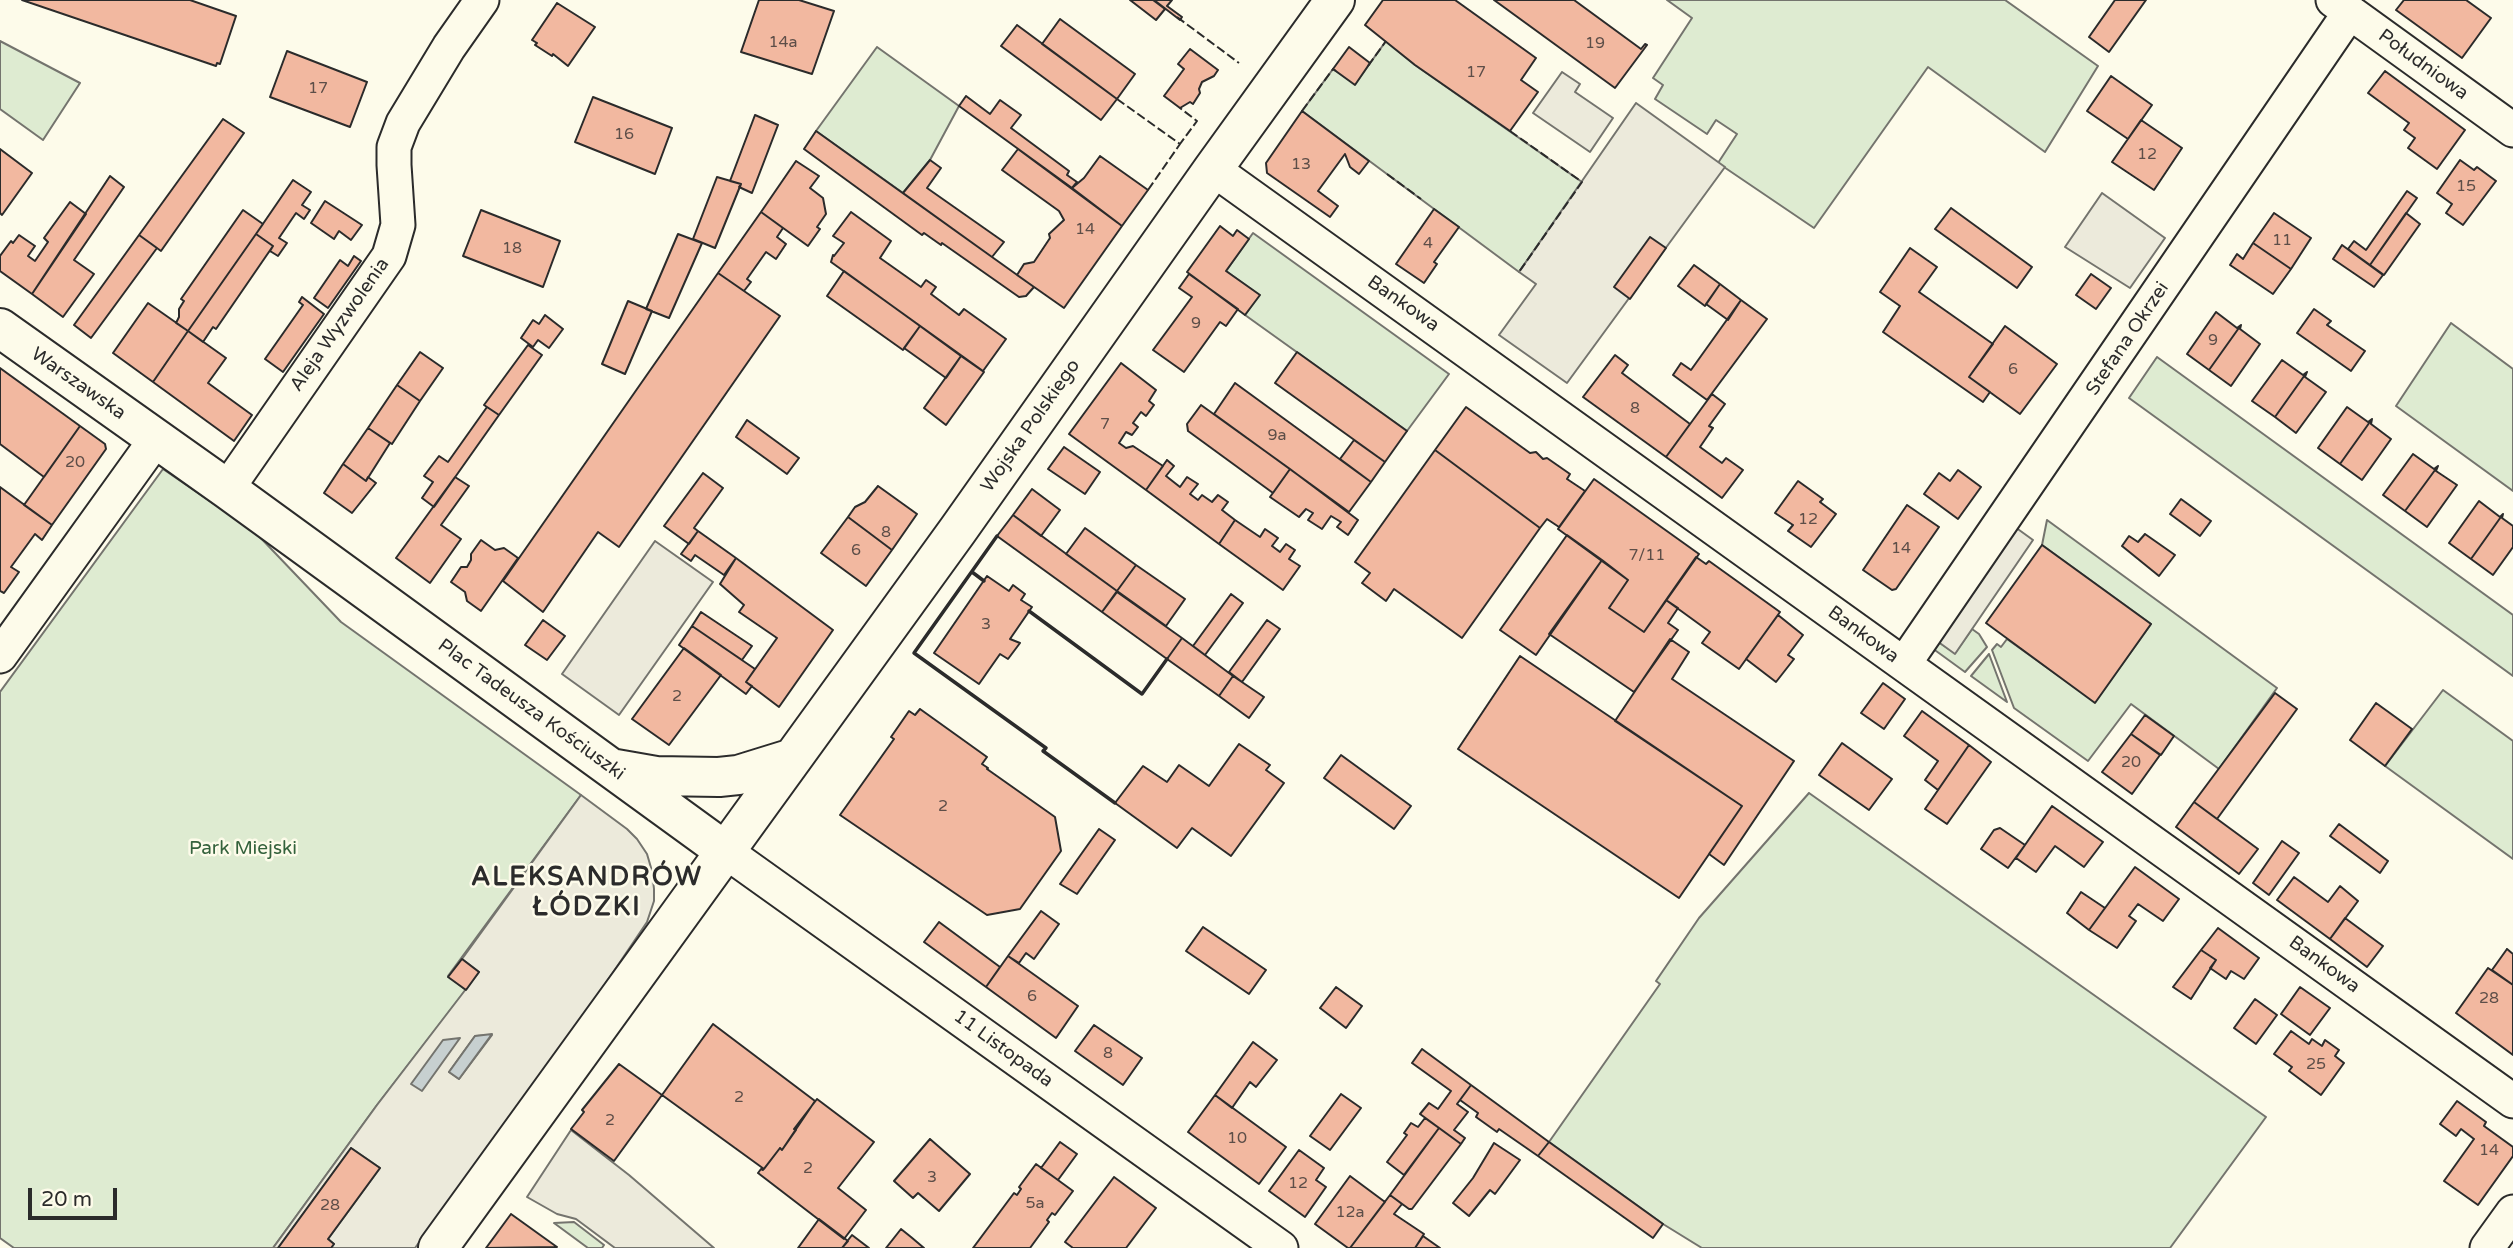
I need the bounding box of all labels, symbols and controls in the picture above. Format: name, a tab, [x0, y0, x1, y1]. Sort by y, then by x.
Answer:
street label: Południowa	[2373, 25, 2473, 105]
house number: 14a	[768, 33, 798, 53]
house number: 19	[1585, 34, 1605, 54]
house number: 17	[1466, 63, 1486, 83]
house number: 17	[308, 79, 328, 99]
house number: 16	[614, 125, 634, 145]
house number: 12	[2137, 145, 2157, 165]
house number: 13	[1291, 155, 1311, 175]
house number: 15	[2456, 177, 2476, 197]
house number: 14	[1075, 220, 1095, 240]
house number: 11	[2272, 231, 2292, 251]
house number: 4	[1423, 234, 1433, 254]
house number: 18	[502, 239, 522, 259]
street label: Aleja Wyzwolenia	[285, 254, 395, 396]
street label: Bankowa	[1363, 271, 1443, 337]
street label: Stefana Okrzei	[2082, 278, 2174, 400]
house number: 9	[1191, 314, 1201, 334]
house number: 9	[2208, 331, 2218, 351]
street label: Warszawska	[26, 343, 130, 425]
street label: Wojska Polskiego	[977, 355, 1085, 497]
house number: 6	[2008, 360, 2018, 380]
house number: 8	[1630, 399, 1640, 419]
house number: 7	[1100, 415, 1110, 435]
house number: 9a	[1267, 426, 1287, 446]
house number: 20	[65, 453, 85, 473]
house number: 12	[1798, 510, 1818, 530]
house number: 8	[881, 523, 891, 543]
house number: 14	[1891, 539, 1911, 559]
house number: 6	[851, 541, 861, 561]
house number: 7/11	[1629, 546, 1665, 566]
street label: Bankowa	[1823, 601, 1903, 669]
house number: 3	[981, 615, 991, 635]
street label: Plac Tadeusza Kościuszki	[433, 634, 629, 786]
house number: 2	[672, 687, 682, 707]
house number: 20	[2121, 753, 2141, 773]
house number: 2	[938, 797, 948, 817]
park label: Park Miejski	[189, 838, 297, 860]
district label: ALEKSANDRÓW ŁÓDZKI	[472, 862, 702, 924]
street label: Bankowa	[2284, 931, 2364, 999]
house number: 6	[1027, 987, 1037, 1007]
house number: 28	[2479, 989, 2499, 1009]
street label: 11 Listopada	[949, 1005, 1057, 1093]
house number: 8	[1103, 1044, 1113, 1064]
house number: 25	[2306, 1055, 2326, 1075]
house number: 2	[734, 1088, 744, 1108]
house number: 2	[605, 1111, 615, 1131]
house number: 10	[1227, 1129, 1247, 1149]
house number: 14	[2479, 1141, 2499, 1161]
house number: 2	[803, 1159, 813, 1179]
house number: 3	[927, 1168, 937, 1188]
scale bar	[32, 1174, 121, 1218]
house number: 12	[1288, 1174, 1308, 1194]
text: 20 m	[41, 1187, 92, 1212]
house number: 5a	[1025, 1194, 1045, 1214]
house number: 28	[320, 1196, 340, 1216]
house number: 12a	[1335, 1203, 1365, 1223]

